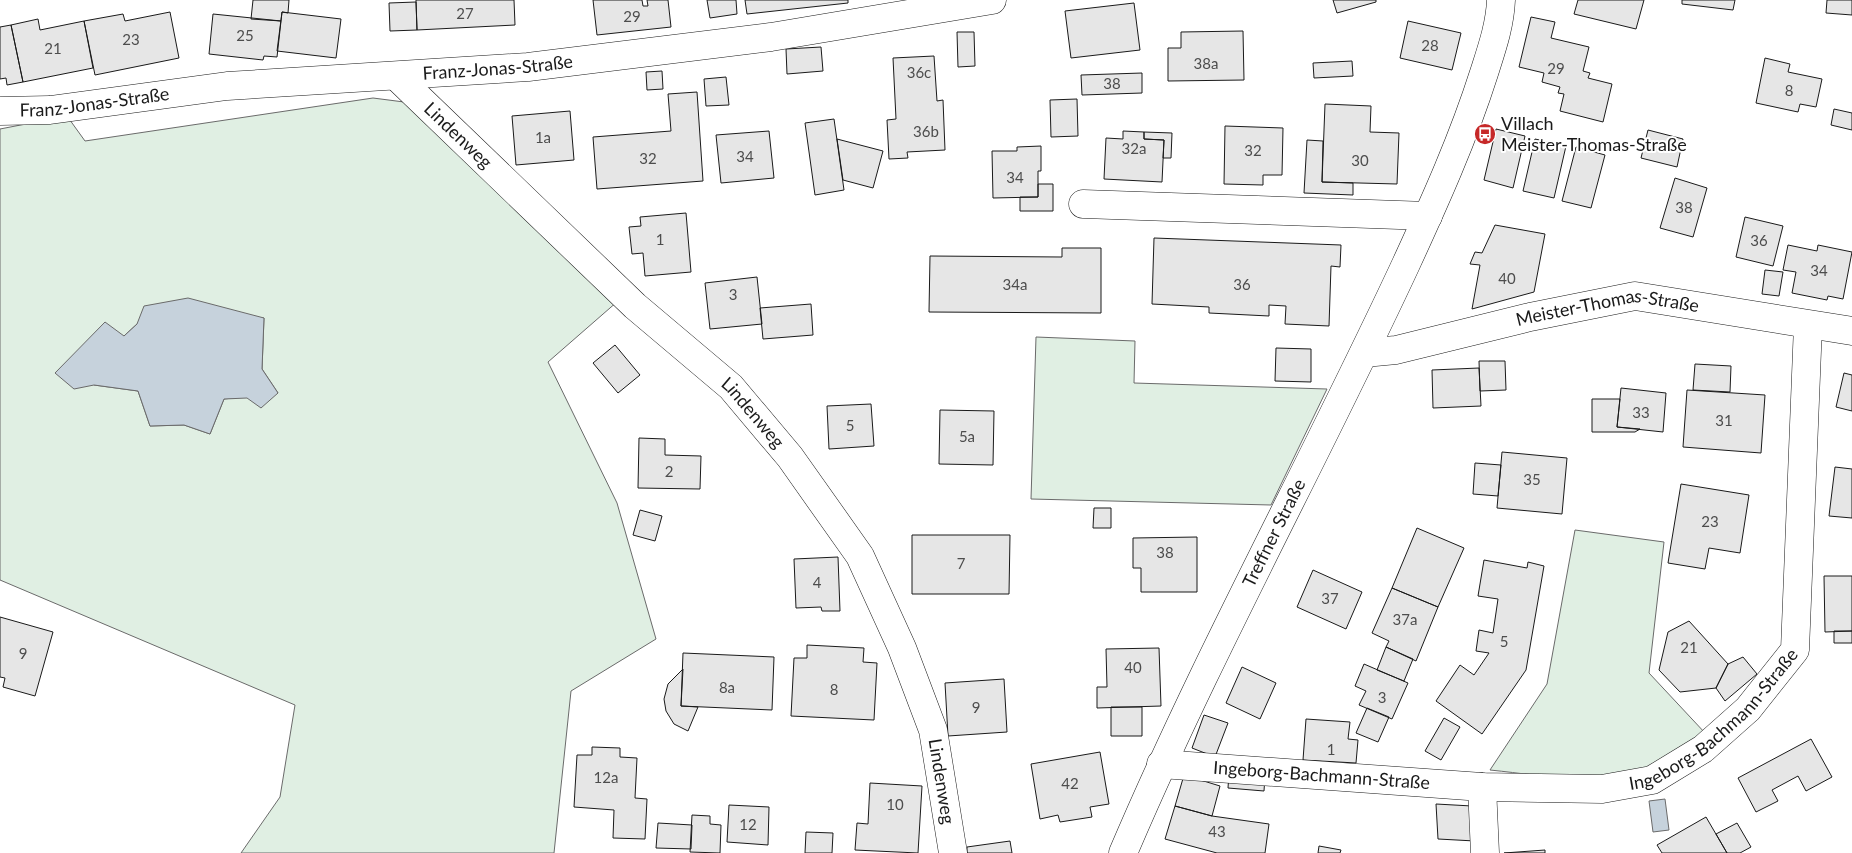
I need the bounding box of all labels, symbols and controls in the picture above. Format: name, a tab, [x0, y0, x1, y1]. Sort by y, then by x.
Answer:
house number: 27	[456, 4, 474, 22]
house number: 29	[623, 7, 641, 25]
house number: 25	[236, 26, 254, 44]
house number: 23	[122, 30, 140, 48]
house number: 28	[1421, 36, 1439, 54]
house number: 21	[44, 39, 62, 57]
street label: Franz-Jonas-Straße	[422, 50, 574, 84]
house number: 38a	[1194, 54, 1218, 72]
house number: 29	[1547, 59, 1565, 77]
house number: 36c	[907, 63, 931, 81]
house number: 38	[1103, 74, 1121, 92]
house number: 8	[1785, 81, 1793, 99]
street label: Franz-Jonas-Straße	[19, 82, 171, 121]
street label: Lindenweg	[420, 97, 497, 173]
place label: Villach Meister-Thomas-Straße	[1501, 112, 1687, 155]
house number: 36b	[913, 122, 939, 140]
bus stop icon: Villach Meister-Thomas-Straße	[1473, 122, 1497, 146]
house number: 1a	[535, 128, 551, 146]
house number: 32a	[1122, 139, 1146, 157]
house number: 32	[1244, 141, 1262, 159]
house number: 34	[736, 147, 754, 165]
house number: 32	[639, 149, 657, 167]
house number: 30	[1351, 151, 1369, 169]
house number: 34	[1006, 168, 1024, 186]
house number: 38	[1675, 198, 1693, 216]
house number: 1	[656, 230, 664, 248]
house number: 36	[1750, 231, 1768, 249]
house number: 34	[1810, 261, 1828, 279]
house number: 40	[1498, 269, 1516, 287]
house number: 34a	[1003, 275, 1027, 293]
house number: 36	[1233, 275, 1251, 293]
street label: Meister-Thomas-Straße	[1513, 284, 1701, 330]
house number: 3	[729, 285, 737, 303]
street label: Lindenweg	[717, 372, 790, 452]
house number: 33	[1632, 403, 1650, 421]
house number: 31	[1715, 411, 1733, 429]
house number: 5	[846, 416, 854, 434]
house number: 5a	[959, 427, 975, 445]
house number: 2	[665, 462, 673, 480]
house number: 35	[1523, 470, 1541, 488]
street label: Treffner Straße	[1237, 475, 1310, 590]
house number: 23	[1701, 512, 1719, 530]
house number: 38	[1156, 543, 1174, 561]
house number: 7	[957, 554, 966, 572]
house number: 4	[813, 573, 822, 591]
house number: 37	[1321, 589, 1339, 607]
house number: 37a	[1393, 610, 1417, 628]
house number: 5	[1500, 632, 1508, 650]
house number: 21	[1680, 638, 1698, 656]
house number: 9	[19, 644, 27, 662]
street label: Ingeborg-Bachmann-Straße	[1627, 644, 1802, 794]
house number: 40	[1124, 658, 1142, 676]
house number: 8a	[719, 678, 735, 696]
house number: 8	[830, 680, 838, 698]
house number: 3	[1378, 688, 1386, 706]
house number: 9	[972, 698, 980, 716]
street label: Lindenweg	[925, 737, 960, 826]
house number: 1	[1327, 740, 1335, 758]
street label: Ingeborg-Bachmann-Straße	[1213, 756, 1431, 793]
house number: 12a	[594, 768, 618, 786]
house number: 42	[1061, 774, 1079, 792]
house number: 10	[886, 795, 904, 813]
house number: 12	[739, 815, 757, 833]
house number: 43	[1208, 822, 1226, 840]

